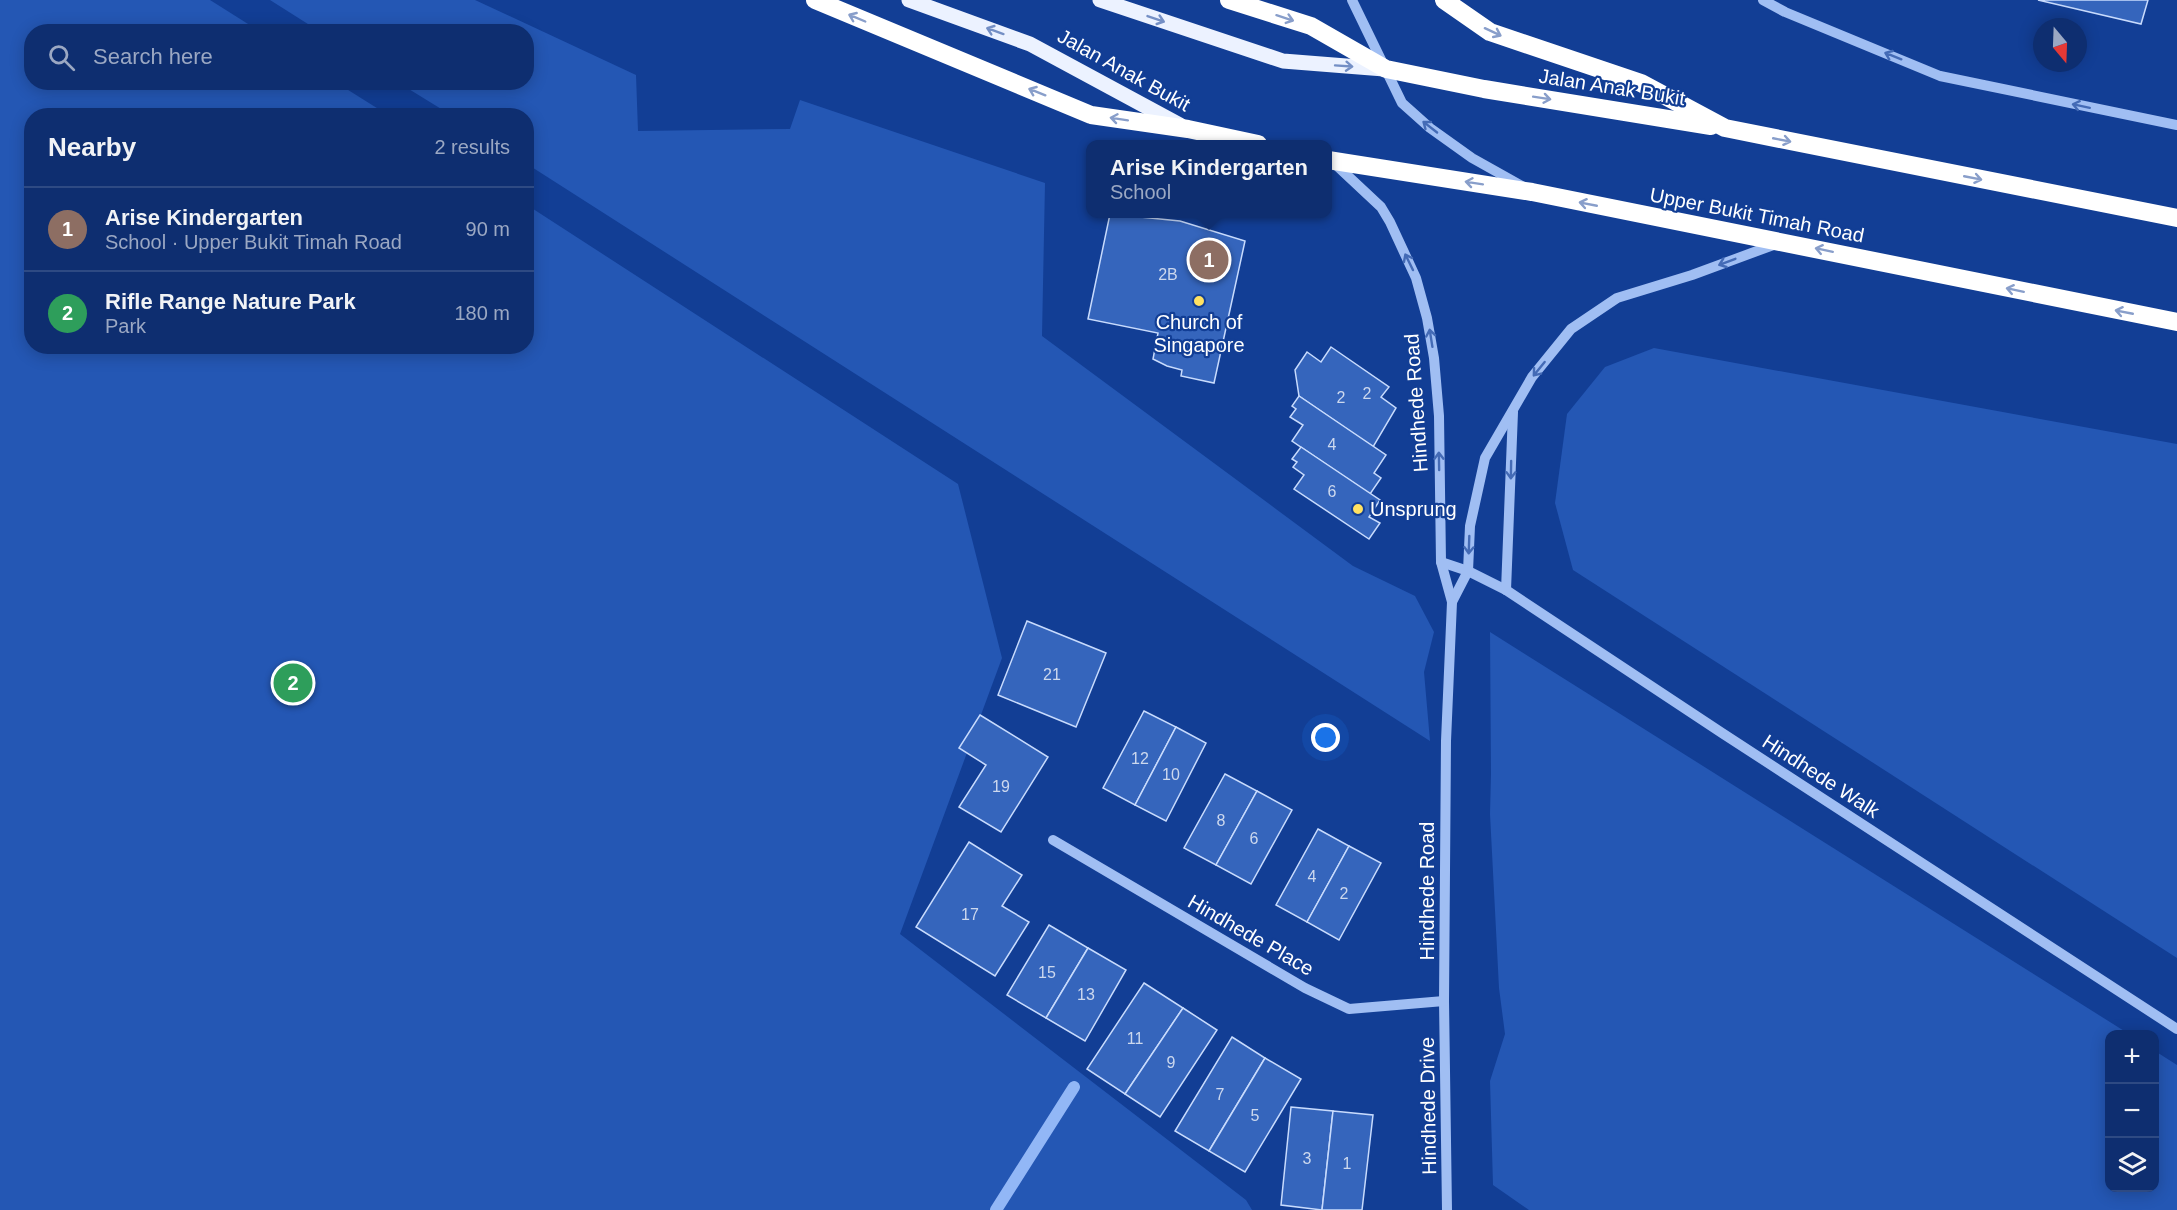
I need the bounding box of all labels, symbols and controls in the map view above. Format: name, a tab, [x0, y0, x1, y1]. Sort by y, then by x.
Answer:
one-way arrow	[848, 12, 867, 23]
one-way arrow	[1275, 13, 1294, 24]
one-way arrow	[1146, 14, 1165, 25]
north arrow	[2033, 18, 2087, 72]
search box	[24, 24, 534, 90]
one-way arrow	[986, 25, 1005, 36]
street label: Jalan Anak Bukit	[1054, 25, 1194, 116]
one-way arrow	[1483, 26, 1501, 38]
icon: search	[45, 41, 78, 74]
text: Search here	[93, 44, 213, 69]
one-way arrow	[1885, 50, 1903, 61]
one-way arrow	[1333, 60, 1353, 71]
street label: Jalan Anak Bukit	[1537, 65, 1687, 109]
one-way arrow	[1028, 86, 1047, 97]
one-way arrow	[1532, 93, 1551, 104]
one-way arrow	[2072, 100, 2092, 111]
one-way arrow	[1109, 113, 1129, 124]
one-way arrow	[1422, 120, 1438, 133]
text: Nearby	[48, 132, 136, 162]
one-way arrow	[1772, 135, 1791, 146]
text: 2 results	[434, 136, 510, 158]
popup	[1086, 140, 1332, 218]
text: Arise Kindergarten	[1110, 155, 1308, 180]
one-way arrow	[1963, 173, 1983, 184]
one-way arrow	[1465, 178, 1485, 189]
text: School	[1110, 181, 1171, 203]
street label: Upper Bukit Timah Road	[1648, 183, 1866, 247]
one-way arrow	[1579, 198, 1599, 209]
text: Arise Kindergarten	[105, 205, 303, 230]
text: 1	[62, 218, 73, 240]
text: 90 m	[466, 218, 510, 240]
text: School · Upper Bukit Timah Road	[105, 231, 402, 253]
pin: 1	[1190, 238, 1228, 282]
one-way arrow	[1815, 244, 1834, 255]
one-way arrow	[1402, 254, 1414, 272]
one-way arrow	[1718, 257, 1737, 268]
house number: 2B	[1158, 266, 1178, 283]
one-way arrow	[2005, 284, 2025, 295]
text: Rifle Range Nature Park	[105, 289, 356, 314]
marker: Church of Singapore	[1192, 294, 1206, 308]
text: 2	[62, 302, 73, 324]
text: 180 m	[454, 302, 510, 324]
one-way arrow	[2115, 306, 2135, 317]
place label: Church of Singapore	[1153, 311, 1245, 356]
text: Park	[105, 315, 146, 337]
one-way arrow	[1425, 329, 1436, 348]
street label: Hindhede Road	[1400, 333, 1432, 473]
one-way arrow	[1533, 361, 1546, 377]
house number: 2	[1363, 385, 1372, 402]
house number: 2	[1337, 389, 1346, 406]
house number: 4	[1328, 436, 1337, 453]
one-way arrow	[1433, 452, 1445, 472]
one-way arrow	[1505, 460, 1517, 480]
house number: 6	[1328, 483, 1337, 500]
place label: Unsprung	[1370, 498, 1457, 520]
marker: Unsprung	[1351, 502, 1365, 516]
one-way arrow	[1464, 534, 1475, 554]
pin: 2	[274, 660, 312, 706]
house number: 21	[1043, 666, 1061, 683]
your location	[1311, 723, 1340, 752]
street label: Hindhede Walk	[1758, 730, 1884, 822]
house number: 12	[1131, 750, 1149, 767]
house number: 10	[1162, 766, 1180, 783]
house number: 19	[992, 778, 1010, 795]
house number: 8	[1217, 812, 1226, 829]
street label: Hindhede Road	[1416, 822, 1438, 961]
house number: 6	[1250, 830, 1259, 847]
house number: 4	[1308, 868, 1317, 885]
house number: 2	[1340, 885, 1349, 902]
street label: Hindhede Place	[1184, 890, 1318, 980]
house number: 17	[961, 906, 979, 923]
house number: 15	[1038, 964, 1056, 981]
house number: 13	[1077, 986, 1095, 1003]
house number: 11	[1127, 1030, 1143, 1047]
map controls	[2105, 1030, 2159, 1192]
button: +	[2105, 1030, 2159, 1084]
street label: Hindhede Drive	[1416, 1037, 1440, 1175]
house number: 9	[1167, 1054, 1176, 1071]
button: −	[2105, 1084, 2159, 1138]
house number: 7	[1216, 1086, 1225, 1103]
house number: 5	[1251, 1107, 1260, 1124]
button: layers	[2105, 1138, 2159, 1192]
house number: 3	[1303, 1150, 1312, 1167]
house number: 1	[1343, 1155, 1352, 1172]

